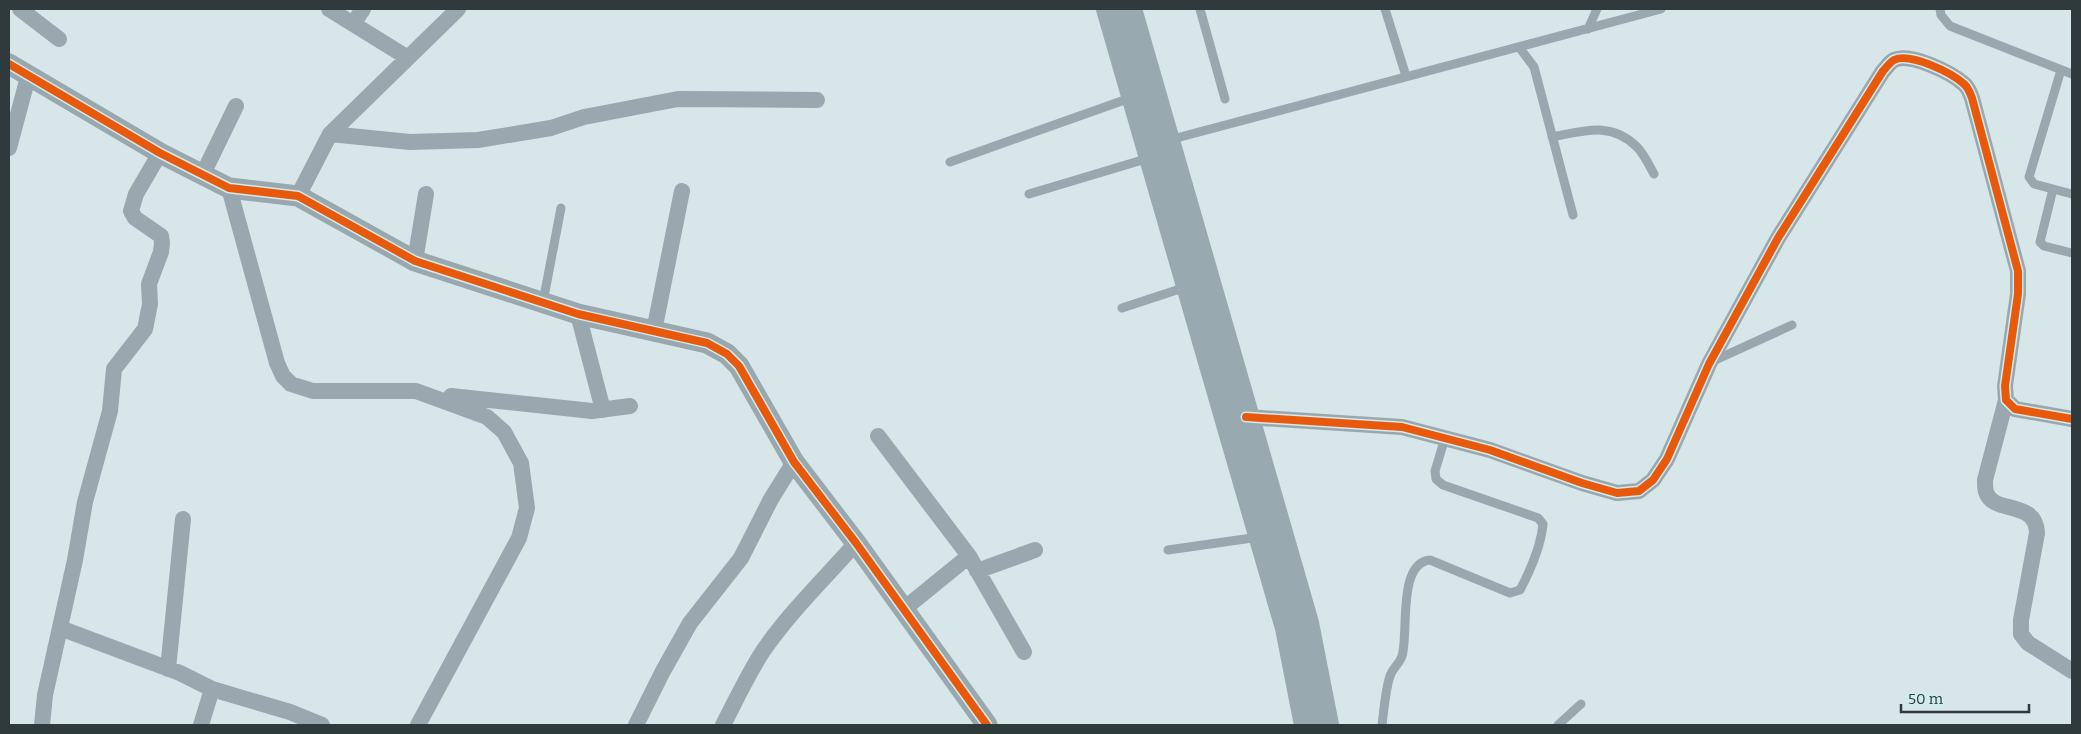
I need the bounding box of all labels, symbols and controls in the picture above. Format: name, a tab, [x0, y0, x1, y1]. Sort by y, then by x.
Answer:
scale bar	[1901, 682, 2028, 714]
text: 50 m	[1908, 690, 1944, 708]

